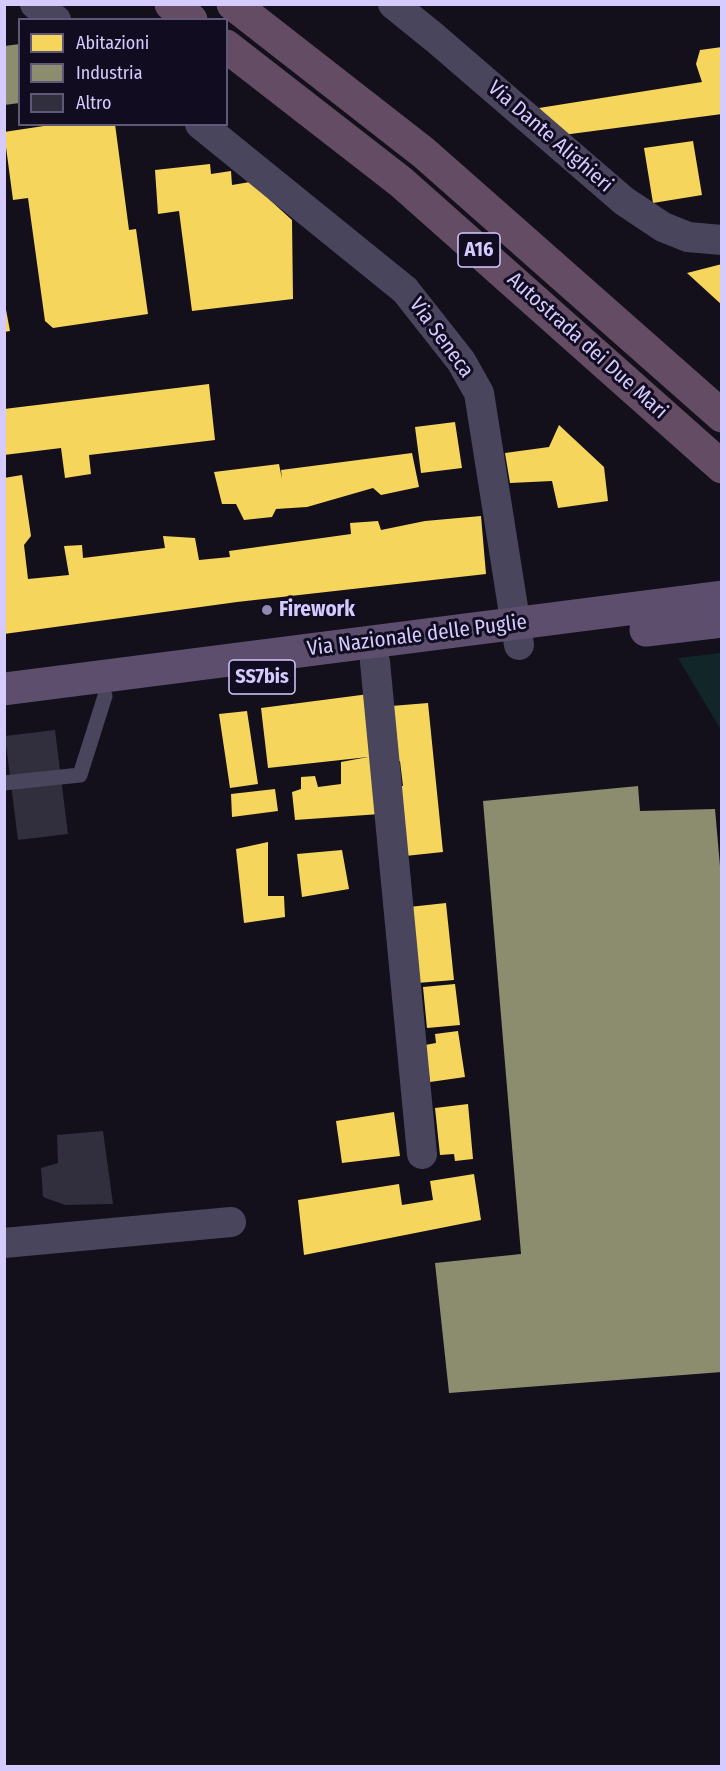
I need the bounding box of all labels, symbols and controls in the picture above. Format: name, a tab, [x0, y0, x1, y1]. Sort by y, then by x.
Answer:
legend	[18, 18, 228, 126]
text: Abitazioni	[76, 32, 149, 54]
text: Industria	[76, 62, 142, 84]
street label: Via Dante Alighieri	[482, 76, 618, 198]
text: Altro	[76, 92, 111, 114]
road number: A16	[458, 233, 500, 267]
street label: Autostrada dei Due Mari	[502, 267, 672, 425]
street label: Via Seneca	[404, 293, 478, 383]
place label: Firework	[279, 597, 355, 623]
marker: Firework	[260, 603, 274, 617]
street label: Via Nazionale delle Puglie	[306, 610, 528, 662]
road number: SS7bis	[229, 660, 295, 694]

